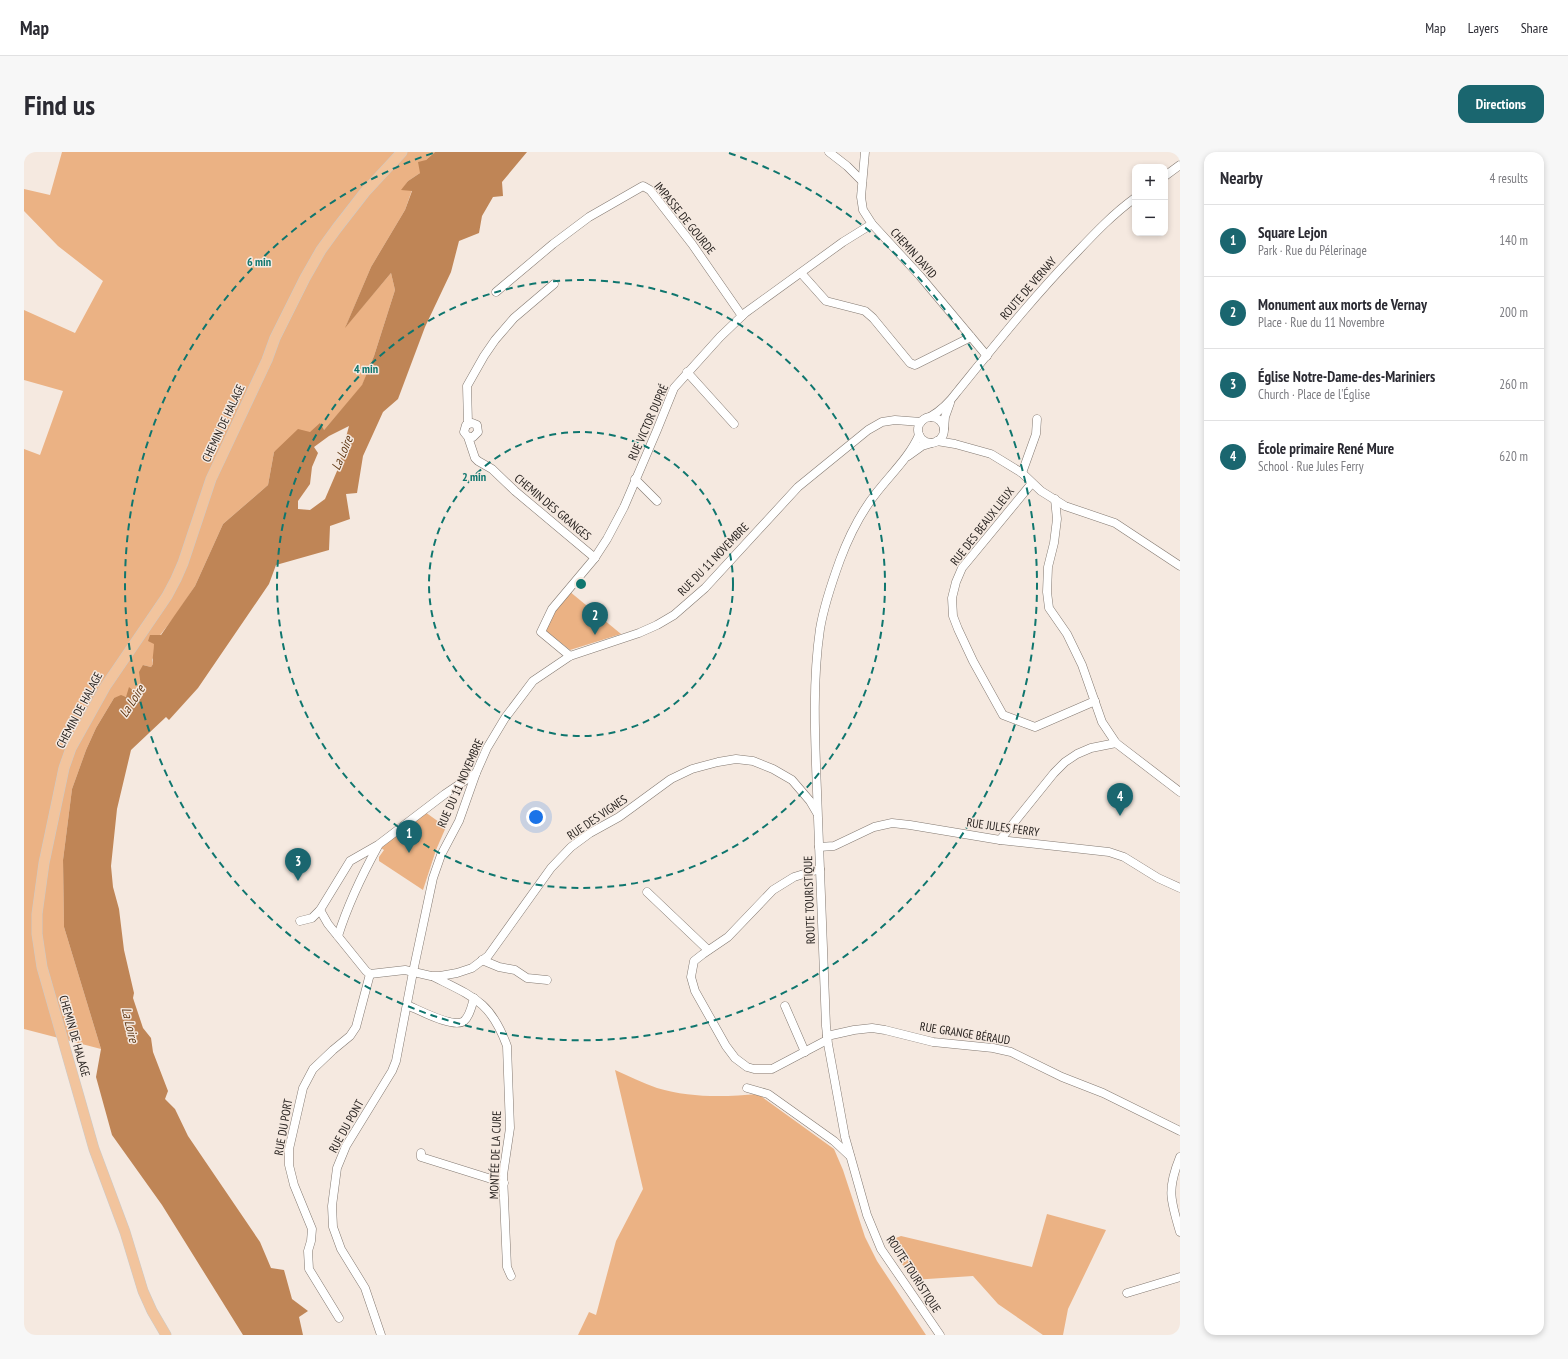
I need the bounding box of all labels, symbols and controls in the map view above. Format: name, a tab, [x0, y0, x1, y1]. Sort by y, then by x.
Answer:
text: Map	[20, 16, 49, 40]
text: Map	[1425, 19, 1446, 37]
text: Layers	[1468, 19, 1499, 37]
text: Share	[1521, 19, 1548, 37]
button: Directions	[1458, 85, 1544, 123]
text: Find us	[24, 86, 95, 123]
map controls	[1132, 164, 1168, 236]
button: +	[1132, 164, 1168, 200]
text: Nearby	[1220, 167, 1263, 189]
text: 4 results	[1489, 170, 1528, 187]
street label: IMPASSE DE GOURDE	[651, 179, 719, 257]
button: −	[1132, 200, 1168, 236]
text: Square Lejon	[1258, 223, 1327, 242]
street label: CHEMIN DAVID	[888, 225, 940, 281]
text: 1	[1230, 232, 1236, 249]
text: 140 m	[1499, 232, 1528, 249]
text: Park · Rue du Pélerinage	[1258, 242, 1367, 259]
street label: ROUTE DE VERNAY	[997, 253, 1060, 323]
text: 6 min	[247, 254, 271, 269]
text: Monument aux morts de Vernay	[1258, 295, 1427, 314]
text: 2	[1230, 304, 1236, 321]
text: 200 m	[1499, 304, 1528, 321]
text: Place · Rue du 11 Novembre	[1258, 314, 1385, 331]
text: 4 min	[354, 361, 378, 376]
text: Église Notre-Dame-des-Mariniers	[1258, 367, 1435, 386]
text: 3	[1230, 376, 1236, 393]
text: 260 m	[1499, 376, 1528, 393]
street label: CHEMIN DE HALAGE	[198, 382, 248, 464]
street label: RUE VICTOR DUPRÉ	[625, 382, 671, 462]
text: Church · Place de l'Église	[1258, 386, 1370, 403]
water label: La Loire	[327, 432, 357, 473]
text: École primaire René Mure	[1258, 439, 1394, 458]
text: 4	[1230, 448, 1236, 465]
text: 620 m	[1499, 448, 1528, 465]
text: School · Rue Jules Ferry	[1258, 458, 1364, 475]
text: 2 min	[462, 469, 486, 484]
street label: CHEMIN DES GRANGES	[512, 471, 594, 543]
street label: RUE DES BEAUX LIEUX	[947, 484, 1017, 568]
street label: RUE DU 11 NOVEMBRE	[674, 519, 752, 599]
centre of rings	[574, 577, 588, 591]
pin: 2	[582, 602, 608, 635]
street label: CHEMIN DE HALAGE	[53, 669, 105, 751]
water label: La Loire	[115, 680, 150, 720]
street label: RUE DU 11 NOVEMBRE	[434, 736, 486, 830]
pin: 4	[1107, 783, 1133, 816]
street label: RUE DES VIGNES	[564, 791, 630, 843]
your location	[526, 807, 546, 827]
street label: RUE JULES FERRY	[966, 814, 1041, 840]
pin: 1	[396, 820, 422, 853]
pin: 3	[285, 848, 311, 881]
street label: ROUTE TOURISTIQUE	[800, 855, 818, 945]
street label: CHEMIN DE HALAGE	[56, 993, 94, 1079]
water label: La Loire	[118, 1006, 143, 1046]
street label: RUE GRANGE BÉRAUD	[919, 1018, 1011, 1048]
street label: RUE DU PONT	[325, 1096, 367, 1155]
street label: RUE DU PORT	[271, 1097, 295, 1156]
street label: MONTÉE DE LA CURE	[486, 1111, 504, 1199]
street label: ROUTE TOURISTIQUE	[884, 1233, 944, 1315]

